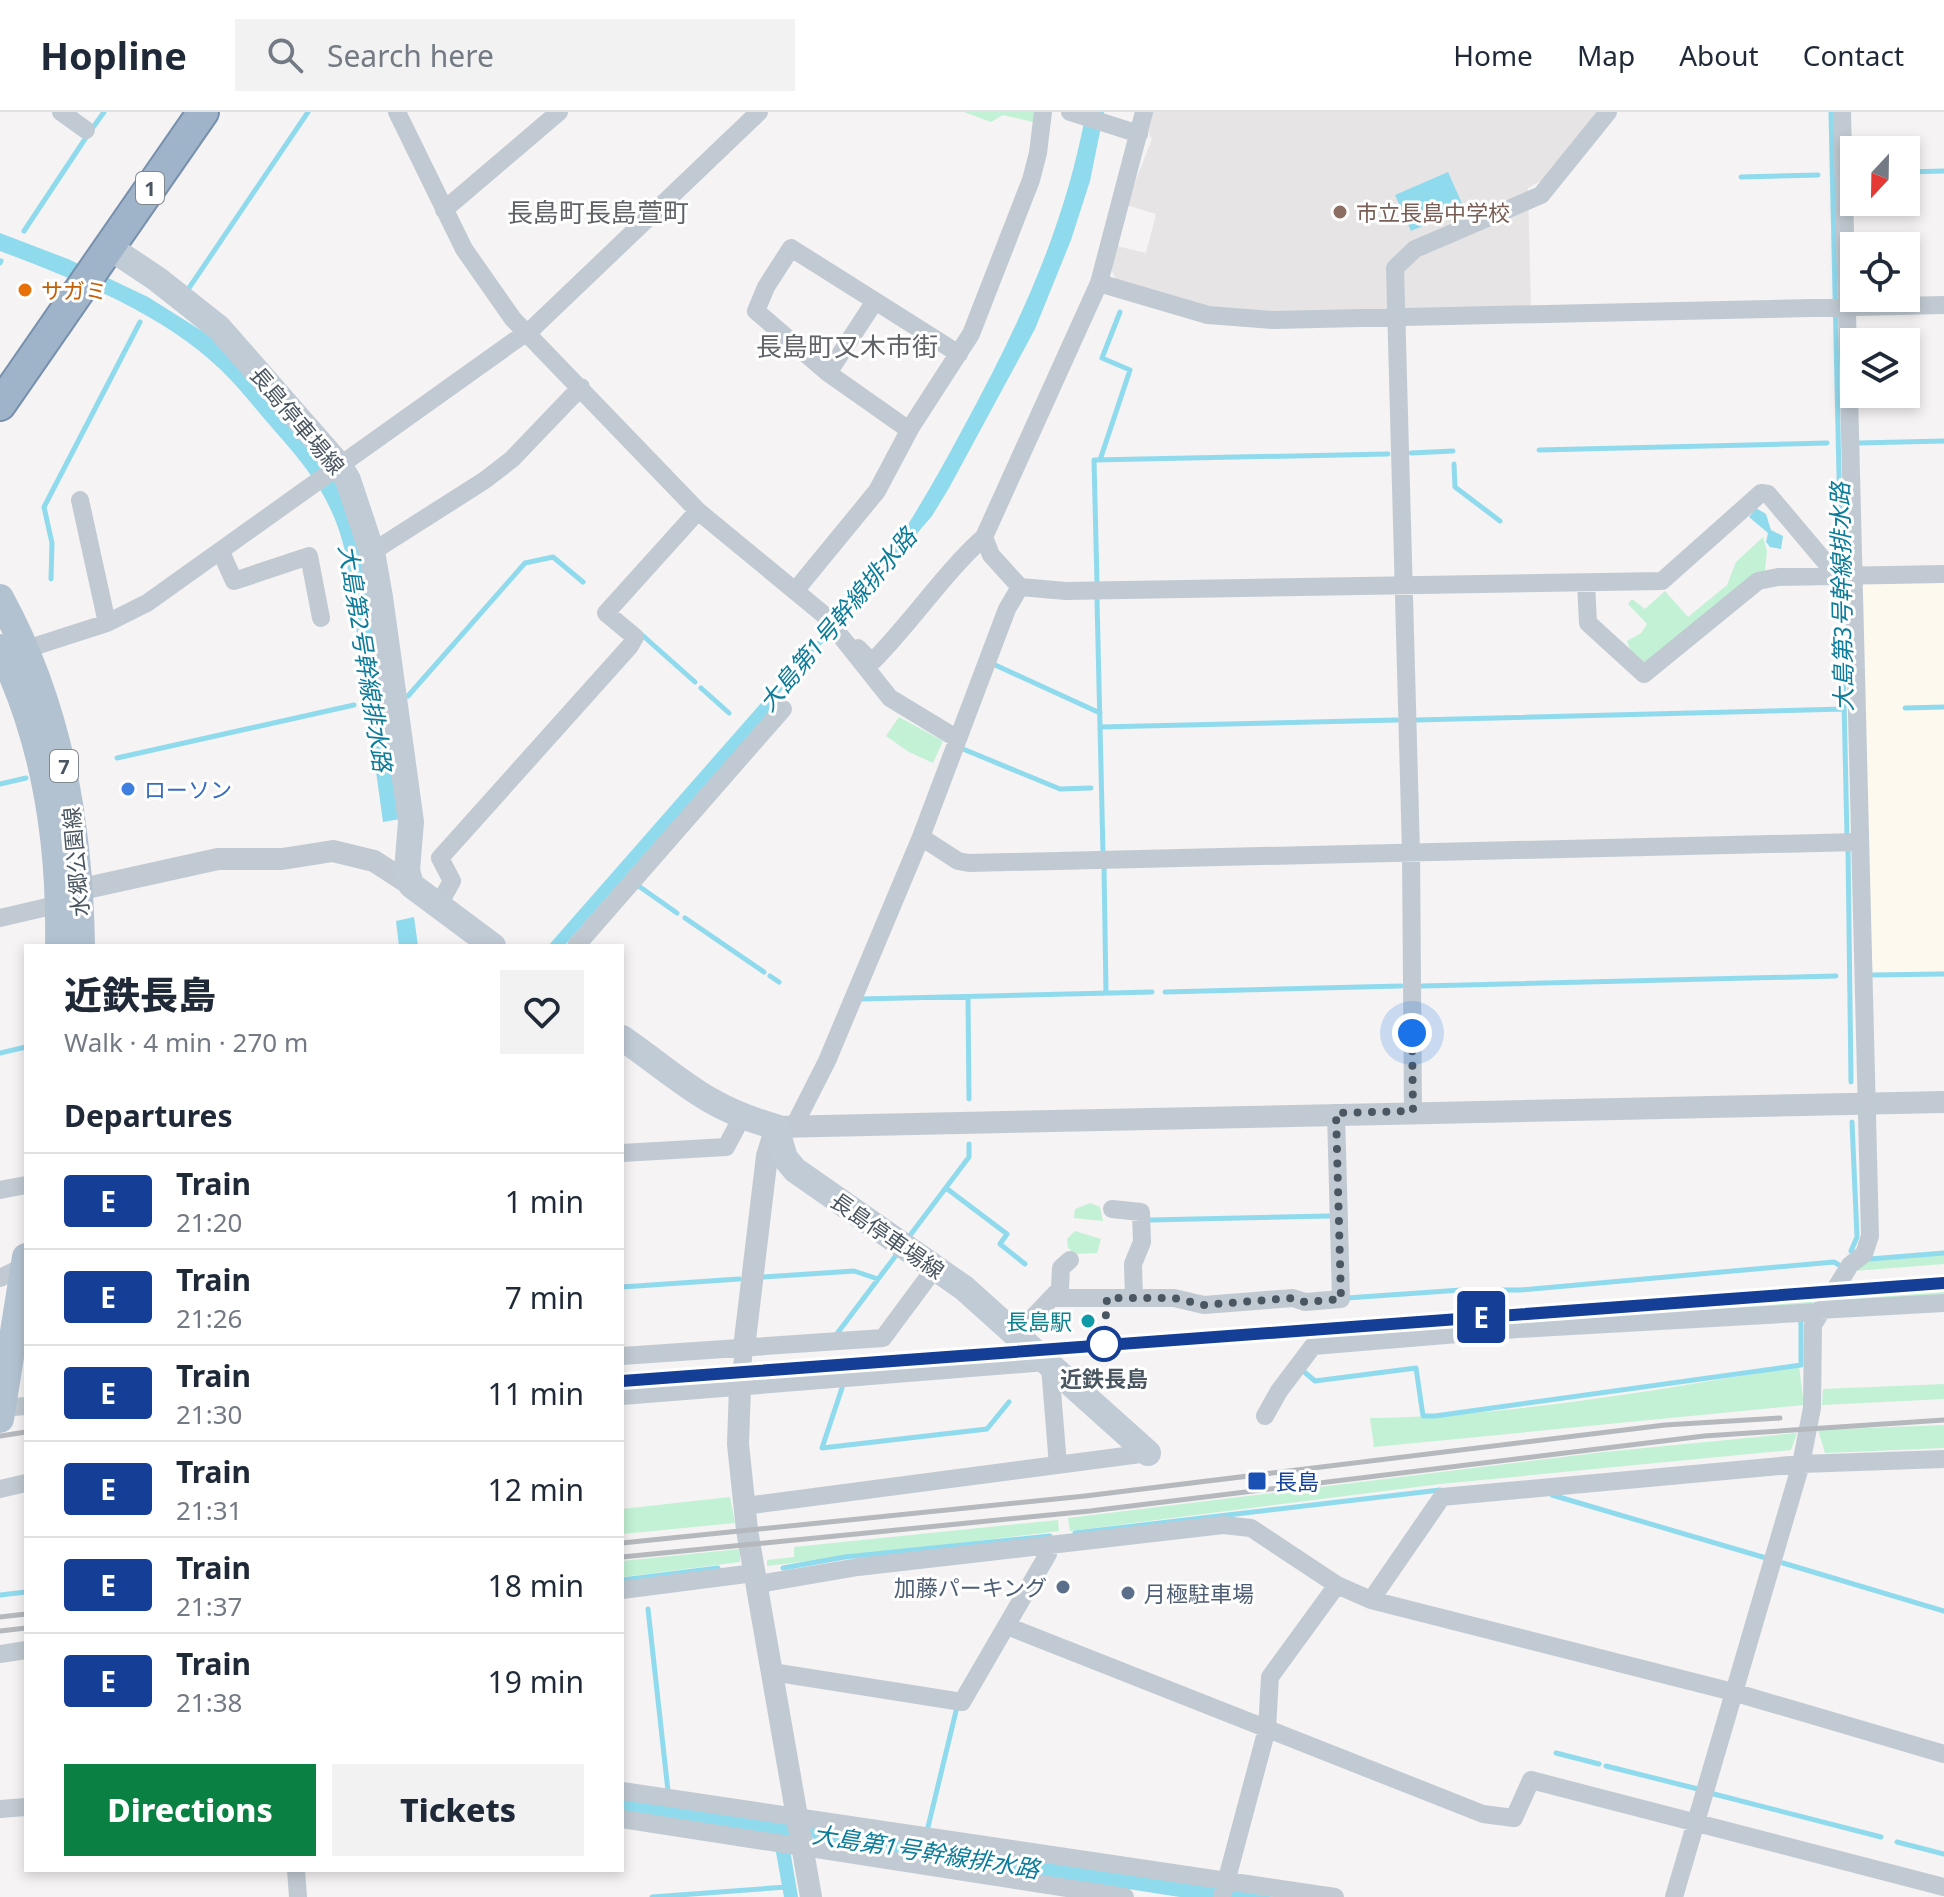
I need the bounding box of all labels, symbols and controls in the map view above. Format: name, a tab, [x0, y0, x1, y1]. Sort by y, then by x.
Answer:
search box	[235, 19, 795, 91]
text: Hopline	[40, 29, 187, 81]
icon: search	[263, 33, 307, 77]
text: Search here	[327, 35, 494, 76]
text: Home	[1453, 36, 1533, 74]
text: Map	[1577, 36, 1635, 74]
text: About	[1679, 36, 1759, 74]
text: Contact	[1803, 36, 1904, 74]
north arrow	[1840, 136, 1920, 216]
map controls	[1840, 136, 1920, 408]
road number: 1	[136, 172, 164, 204]
district label: 長島町長島萱町	[507, 194, 689, 230]
place label: 市立長島中学校	[1356, 197, 1510, 227]
marker: 市立長島中学校	[1331, 203, 1349, 221]
button: locate	[1840, 232, 1920, 312]
place label: サガミ	[41, 275, 107, 305]
marker: サガミ	[16, 281, 34, 299]
district label: 長島町又木市街	[756, 328, 938, 364]
button: layers	[1840, 328, 1920, 408]
street label: 長島停車場線	[244, 360, 352, 480]
water label: 大島第3号幹線排水路	[1822, 480, 1859, 712]
water label: 大島第1号幹線排水路	[751, 519, 925, 717]
water label: 大島第2号幹線排水路	[332, 542, 401, 776]
road number: 7	[50, 750, 78, 782]
place label: ローソン	[144, 774, 232, 804]
marker: ローソン	[119, 780, 137, 798]
street label: 水郷公園線	[55, 806, 95, 918]
text: 近鉄長島	[64, 968, 216, 1020]
button: heart	[500, 970, 584, 1054]
your location	[1392, 1013, 1432, 1053]
text: Walk · 4 min · 270 m	[64, 1024, 308, 1060]
text: Departures	[64, 1095, 233, 1136]
text: Train	[176, 1163, 251, 1204]
text: 1 min	[505, 1181, 584, 1222]
text: E	[100, 1182, 116, 1220]
street label: 長島停車場線	[825, 1185, 951, 1285]
text: 21:20	[176, 1204, 242, 1240]
text: Train	[176, 1259, 251, 1300]
text: 7 min	[505, 1277, 584, 1318]
text: E	[100, 1278, 116, 1316]
line badge: E	[1455, 1291, 1507, 1343]
text: E	[1473, 1298, 1489, 1336]
text: 21:26	[176, 1300, 242, 1336]
place label: 長島駅	[1006, 1306, 1072, 1336]
marker: 長島駅	[1079, 1312, 1097, 1330]
marker: 近鉄長島	[1087, 1327, 1121, 1361]
text: Train	[176, 1355, 251, 1396]
place label: 近鉄長島	[1060, 1363, 1148, 1393]
text: 11 min	[488, 1373, 584, 1414]
text: E	[100, 1374, 116, 1412]
text: 21:30	[176, 1396, 242, 1432]
text: Train	[176, 1451, 251, 1492]
place label: 長島	[1275, 1466, 1319, 1496]
text: 12 min	[488, 1469, 584, 1510]
text: E	[100, 1470, 116, 1508]
marker: 長島	[1246, 1470, 1268, 1492]
text: 21:31	[176, 1492, 242, 1528]
text: Train	[176, 1547, 251, 1588]
text: 18 min	[488, 1565, 584, 1606]
text: E	[100, 1566, 116, 1604]
place label: 加藤パーキング	[894, 1572, 1047, 1602]
marker: 加藤パーキング	[1054, 1578, 1072, 1596]
place label: 月極駐車場	[1144, 1578, 1254, 1608]
marker: 月極駐車場	[1119, 1584, 1137, 1602]
text: 21:37	[176, 1588, 242, 1624]
text: Train	[176, 1643, 251, 1684]
text: 19 min	[488, 1661, 584, 1702]
text: E	[100, 1662, 116, 1700]
text: 21:38	[176, 1684, 242, 1720]
button: Directions	[64, 1764, 316, 1856]
button: Tickets	[332, 1764, 584, 1856]
water label: 大島第1号幹線排水路	[810, 1817, 1044, 1886]

